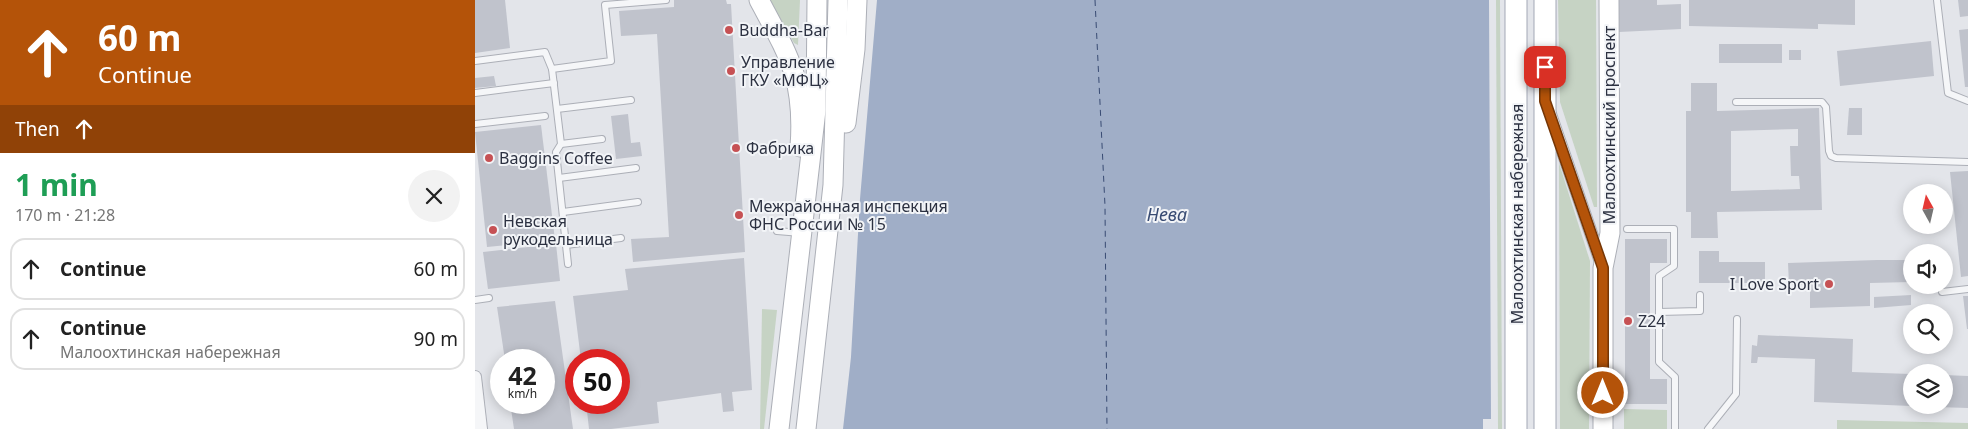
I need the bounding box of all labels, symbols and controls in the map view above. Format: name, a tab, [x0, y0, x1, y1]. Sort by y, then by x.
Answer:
text: 60 m	[98, 14, 181, 61]
place label: Buddha-Bar	[739, 19, 829, 41]
icon: ahead	[15, 20, 80, 85]
marker: Buddha-Bar	[723, 24, 735, 36]
street label: Малоохтинский проспект	[1598, 25, 1620, 224]
pin	[1524, 46, 1566, 88]
place label: Управление ГКУ «МФЦ»	[741, 51, 835, 91]
icon: arrive	[1531, 53, 1559, 81]
text: Continue	[98, 59, 192, 89]
marker: Управление ГКУ «МФЦ»	[725, 65, 737, 77]
street label: Малоохтинская набережная	[1506, 104, 1528, 324]
icon: ahead	[70, 115, 98, 143]
text: Then	[15, 116, 60, 142]
place label: Фабрика	[746, 137, 814, 159]
marker: Фабрика	[730, 142, 742, 154]
place label: Baggins Coffee	[499, 147, 613, 169]
marker: Baggins Coffee	[483, 152, 495, 164]
text: 1 min	[15, 164, 98, 205]
button: close	[408, 170, 460, 222]
north arrow	[1903, 184, 1953, 234]
map controls	[1903, 184, 1953, 414]
place label: Межрайонная инспекция ФНС России № 15	[749, 195, 948, 235]
water label: Нева	[1147, 202, 1187, 226]
text: 170 m · 21:28	[15, 204, 115, 226]
marker: Межрайонная инспекция ФНС России № 15	[733, 209, 745, 221]
place label: Невская рукодельница	[503, 210, 613, 250]
marker: Невская рукодельница	[487, 224, 499, 236]
button: sound	[1903, 244, 1953, 294]
icon: ahead	[17, 255, 45, 283]
text: Continue	[60, 256, 146, 282]
text: 60 m	[414, 256, 458, 282]
place label: I Love Sport	[1730, 273, 1819, 295]
marker: I Love Sport	[1823, 278, 1835, 290]
button: search	[1903, 304, 1953, 354]
place label: Z24	[1638, 310, 1665, 332]
text: Continue	[60, 315, 146, 341]
marker: Z24	[1622, 315, 1634, 327]
icon: ahead	[17, 325, 45, 353]
text: 90 m	[414, 326, 458, 352]
text: Малоохтинская набережная	[60, 341, 281, 363]
speed limit sign: 50	[565, 349, 630, 414]
text: 42	[508, 358, 537, 392]
button: layers	[1903, 364, 1953, 414]
position arrow	[1576, 366, 1628, 418]
text: km/h	[508, 385, 537, 402]

